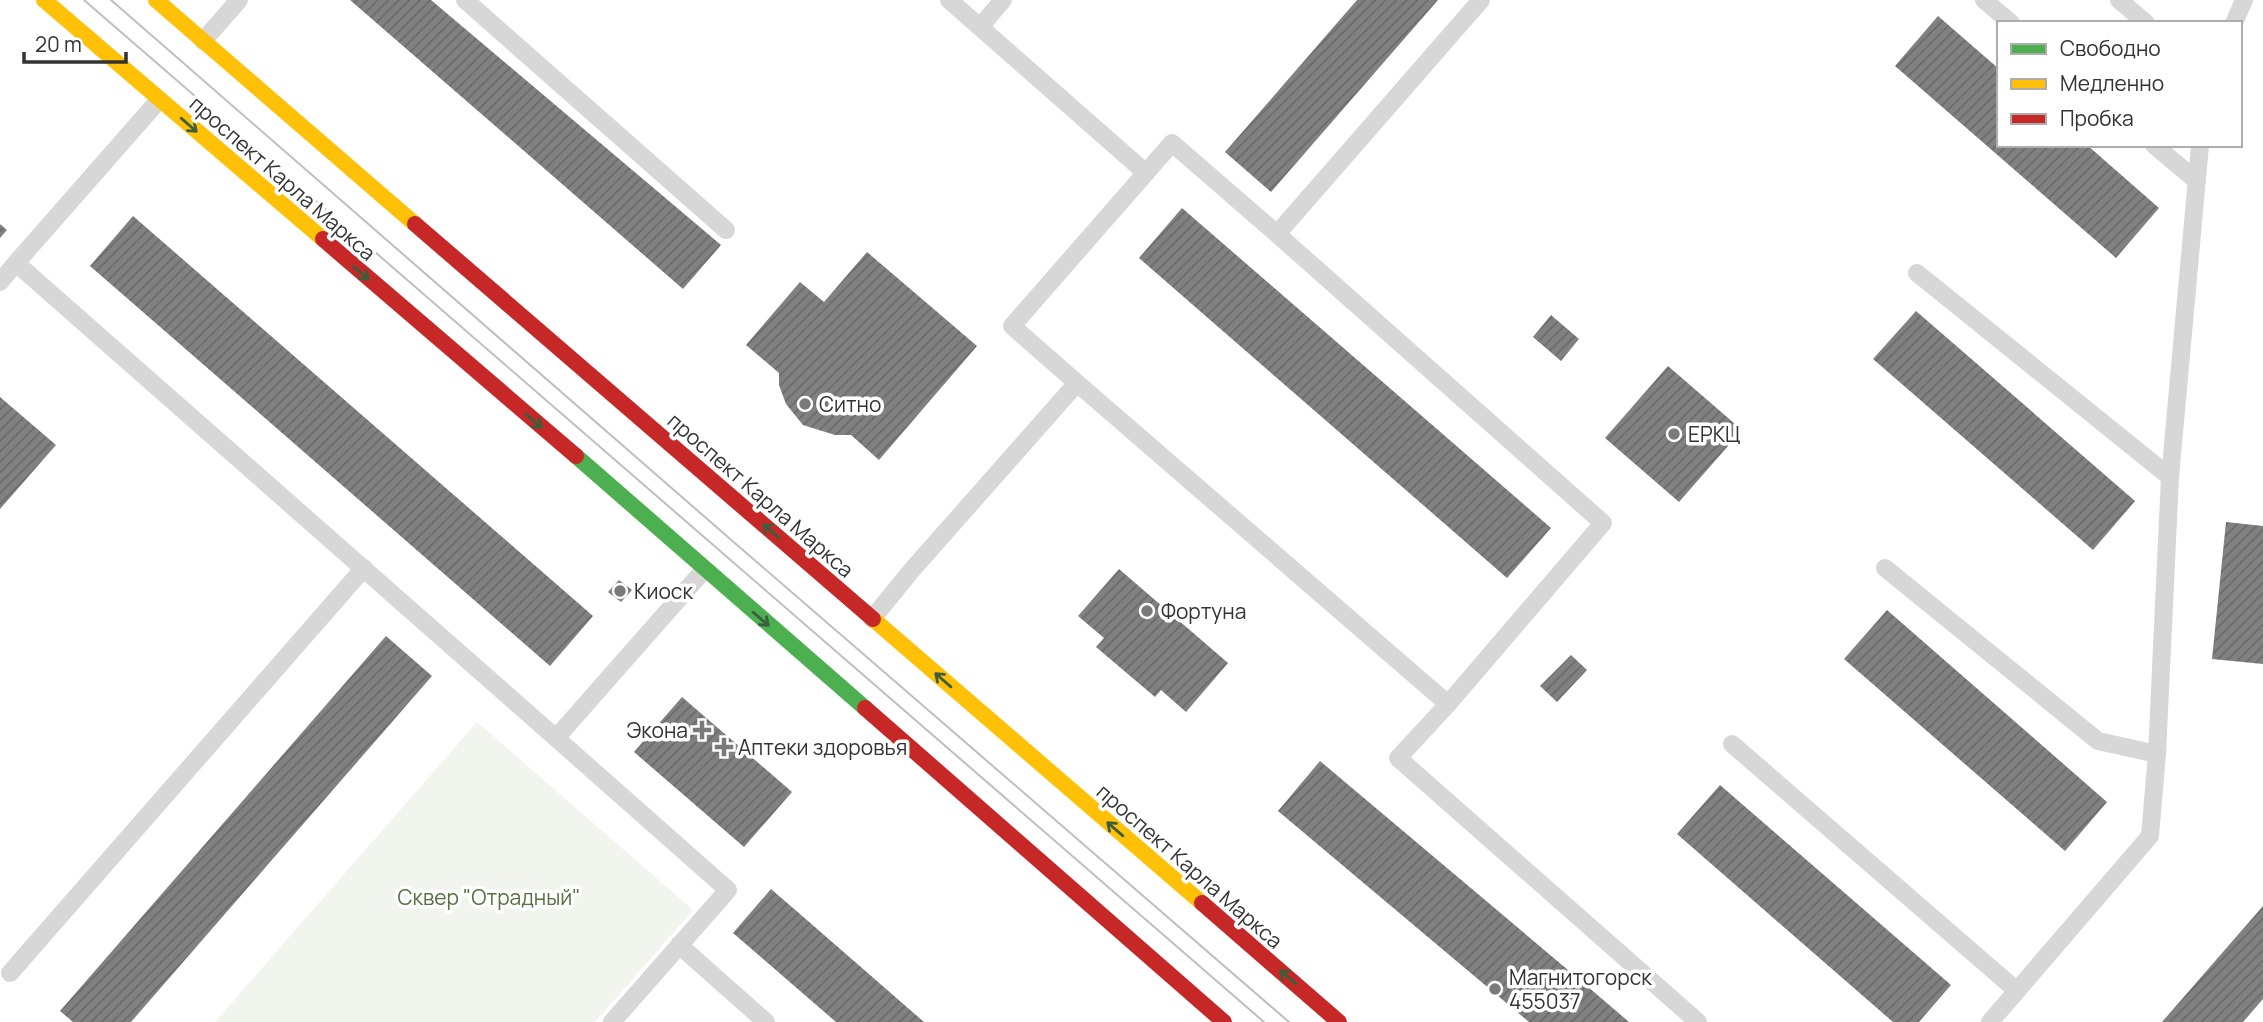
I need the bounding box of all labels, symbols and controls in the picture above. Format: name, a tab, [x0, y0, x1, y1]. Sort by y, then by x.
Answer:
scale bar	[24, 21, 126, 65]
legend	[1997, 21, 2242, 147]
text: 20 m	[35, 30, 82, 58]
text: Свободно	[2060, 34, 2161, 62]
text: Медленно	[2060, 69, 2164, 97]
street label: проспект Карла Маркса	[184, 89, 382, 267]
text: Пробка	[2060, 104, 2134, 132]
one-way arrow	[179, 117, 197, 133]
one-way arrow	[352, 265, 370, 281]
place label: Ситно	[819, 390, 881, 418]
marker: Ситно	[797, 396, 813, 412]
street label: проспект Карла Маркса	[662, 406, 860, 584]
one-way arrow	[525, 413, 543, 429]
place label: ЕРКЦ	[1688, 420, 1740, 448]
marker: ЕРКЦ	[1666, 426, 1682, 442]
one-way arrow	[762, 523, 780, 539]
place label: Киоск	[634, 577, 693, 605]
marker: Киоск	[612, 583, 628, 599]
place label: Фортуна	[1161, 597, 1246, 625]
marker: Фортуна	[1139, 603, 1155, 619]
one-way arrow	[751, 611, 769, 627]
one-way arrow	[934, 672, 952, 688]
place label: Экона	[627, 716, 688, 744]
marker: Экона	[694, 722, 710, 738]
place label: Аптеки здоровья	[738, 733, 907, 761]
marker: Аптеки здоровья	[716, 739, 732, 755]
street label: проспект Карла Маркса	[1091, 777, 1289, 955]
one-way arrow	[1107, 821, 1125, 837]
park label: Сквер "Отрадный"	[398, 883, 580, 911]
place label: Магнитогорск 455037	[1509, 963, 1652, 1015]
one-way arrow	[1279, 969, 1297, 985]
marker: Магнитогорск 455037	[1487, 981, 1503, 997]

